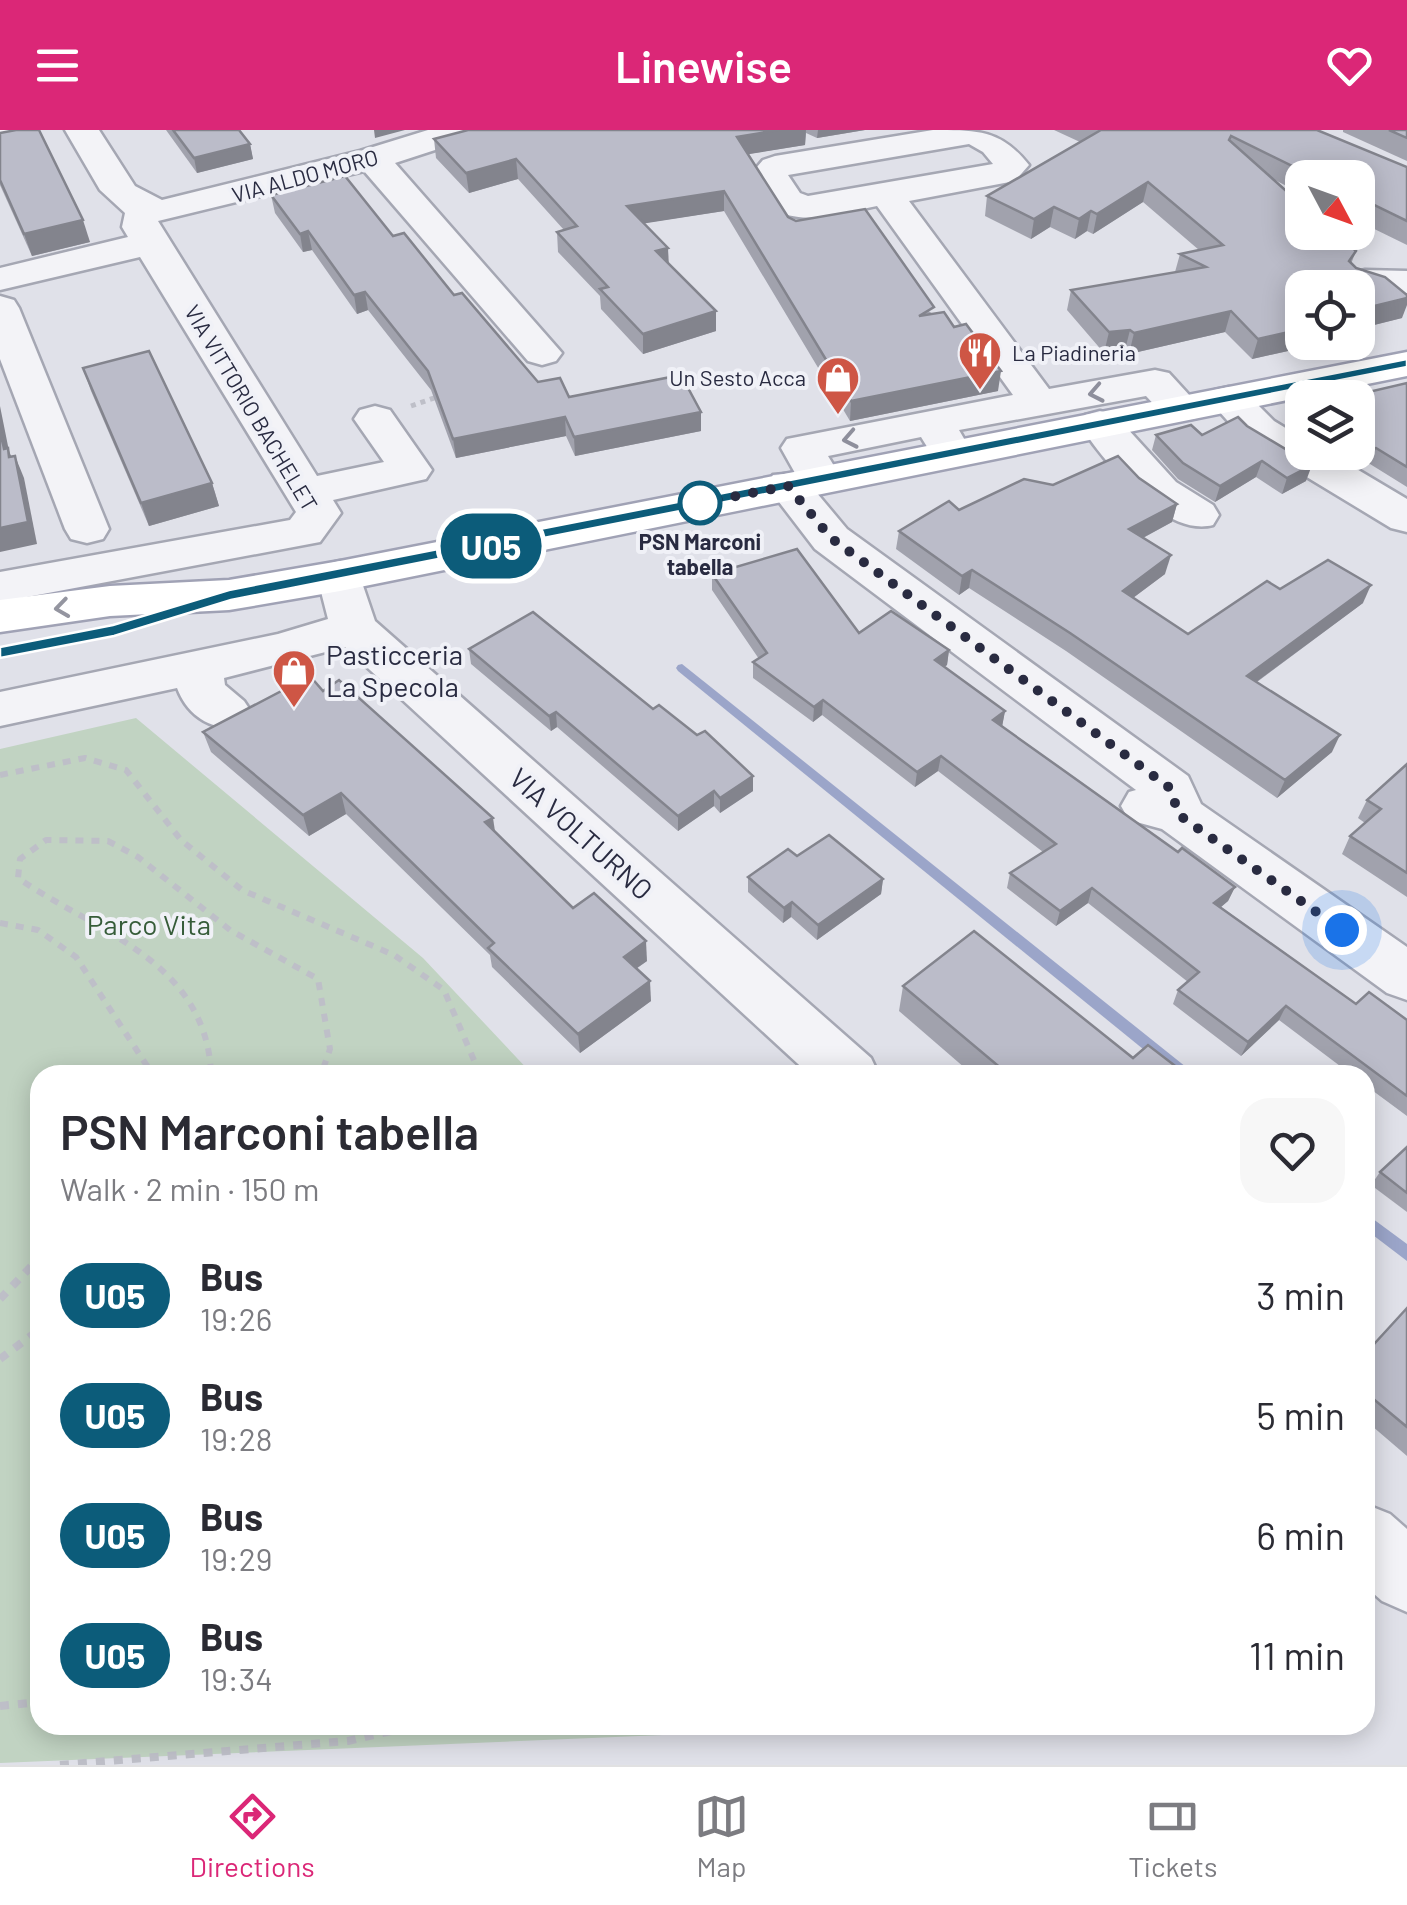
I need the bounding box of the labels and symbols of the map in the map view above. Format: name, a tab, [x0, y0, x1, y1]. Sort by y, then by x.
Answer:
street label: VIA ALDO MORO	[229, 143, 381, 207]
north arrow	[1285, 160, 1375, 250]
street label: VIA VITTORIO BACHELET	[180, 300, 324, 515]
restaurant icon: La Piadineria	[957, 330, 1003, 391]
place label: La Piadineria	[1012, 339, 1136, 365]
shop icon: Un Sesto Acca	[815, 355, 861, 416]
place label: Un Sesto Acca	[669, 364, 806, 390]
one-way arrow	[1088, 381, 1105, 402]
one-way arrow	[841, 427, 858, 448]
marker: PSN Marconi tabella	[679, 482, 721, 524]
line badge: U05	[434, 514, 548, 578]
place label: PSN Marconi tabella	[639, 528, 761, 579]
one-way arrow	[54, 596, 71, 617]
place label: Pasticceria La Specola	[326, 637, 463, 703]
shop icon: Pasticceria La Specola	[271, 648, 317, 709]
street label: VIA VOLTURNO	[503, 760, 660, 906]
your location	[1317, 905, 1367, 955]
park label: Parco Vita	[87, 907, 211, 941]

